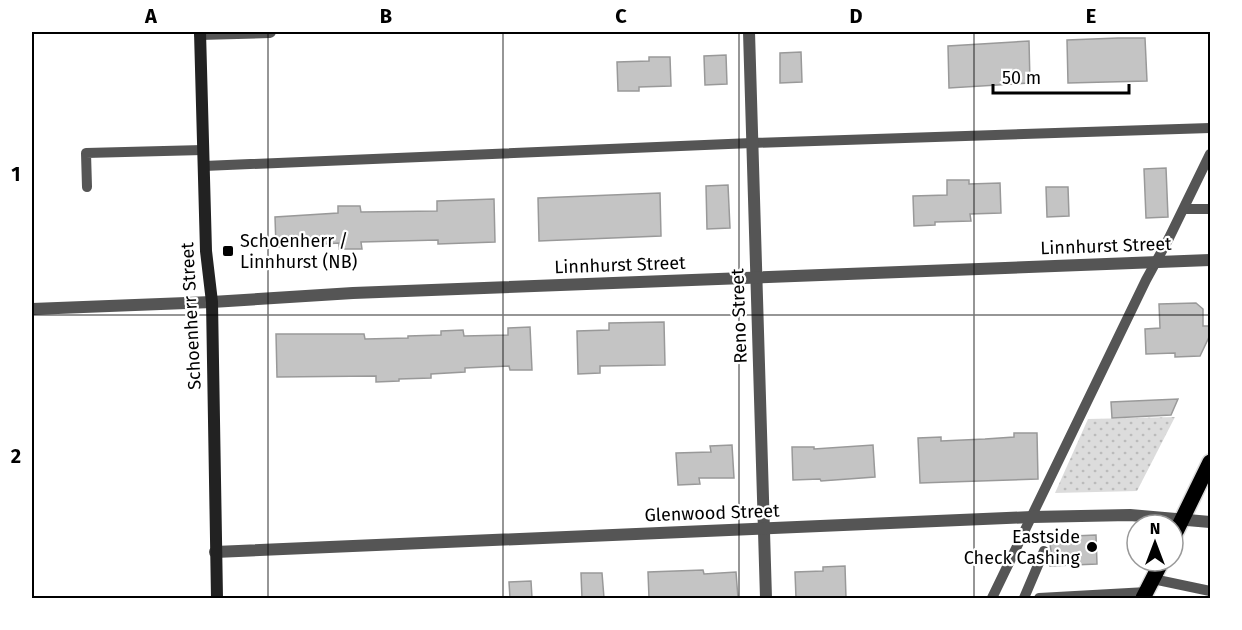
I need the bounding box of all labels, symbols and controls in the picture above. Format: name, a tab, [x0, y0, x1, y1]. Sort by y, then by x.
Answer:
text: A	[144, 4, 158, 28]
text: B	[380, 4, 392, 28]
text: C	[615, 4, 627, 28]
text: D	[849, 4, 863, 28]
text: E	[1086, 4, 1096, 28]
scale bar	[993, 57, 1130, 95]
text: 50 m	[1002, 67, 1041, 89]
text: 1	[11, 162, 21, 186]
place label: Schoenherr / Linnhurst (NB)	[240, 230, 358, 273]
street label: Linnhurst Street	[1040, 233, 1173, 259]
street label: Schoenherr Street	[176, 241, 206, 390]
marker: Schoenherr / Linnhurst (NB)	[221, 244, 235, 258]
street label: Linnhurst Street	[554, 252, 687, 278]
street label: Reno Street	[726, 268, 752, 364]
text: 2	[11, 444, 21, 468]
street label: Glenwood Street	[644, 500, 780, 526]
north arrow	[1125, 513, 1185, 573]
text: N	[1150, 519, 1160, 538]
place label: Eastside Check Cashing	[964, 526, 1081, 569]
marker: Eastside Check Cashing	[1085, 540, 1099, 554]

